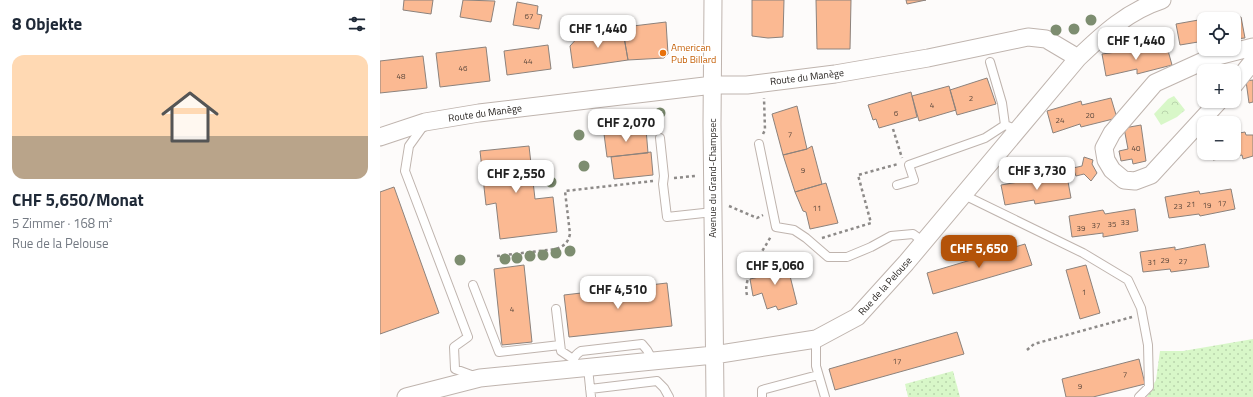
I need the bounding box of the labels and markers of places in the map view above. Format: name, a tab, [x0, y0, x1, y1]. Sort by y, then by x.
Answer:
pin: CHF 1,440	[552, 15, 644, 49]
pin: CHF 1,440	[1090, 27, 1182, 61]
place label: American Pub Billard	[671, 40, 716, 67]
marker: American Pub Billard	[658, 48, 668, 58]
pin: CHF 2,070	[580, 109, 672, 143]
pin: CHF 3,730	[991, 157, 1083, 191]
pin: CHF 2,550	[470, 160, 562, 194]
pin: CHF 5,650	[933, 235, 1025, 269]
pin: CHF 5,060	[729, 252, 821, 286]
pin: CHF 4,510	[572, 276, 664, 310]

